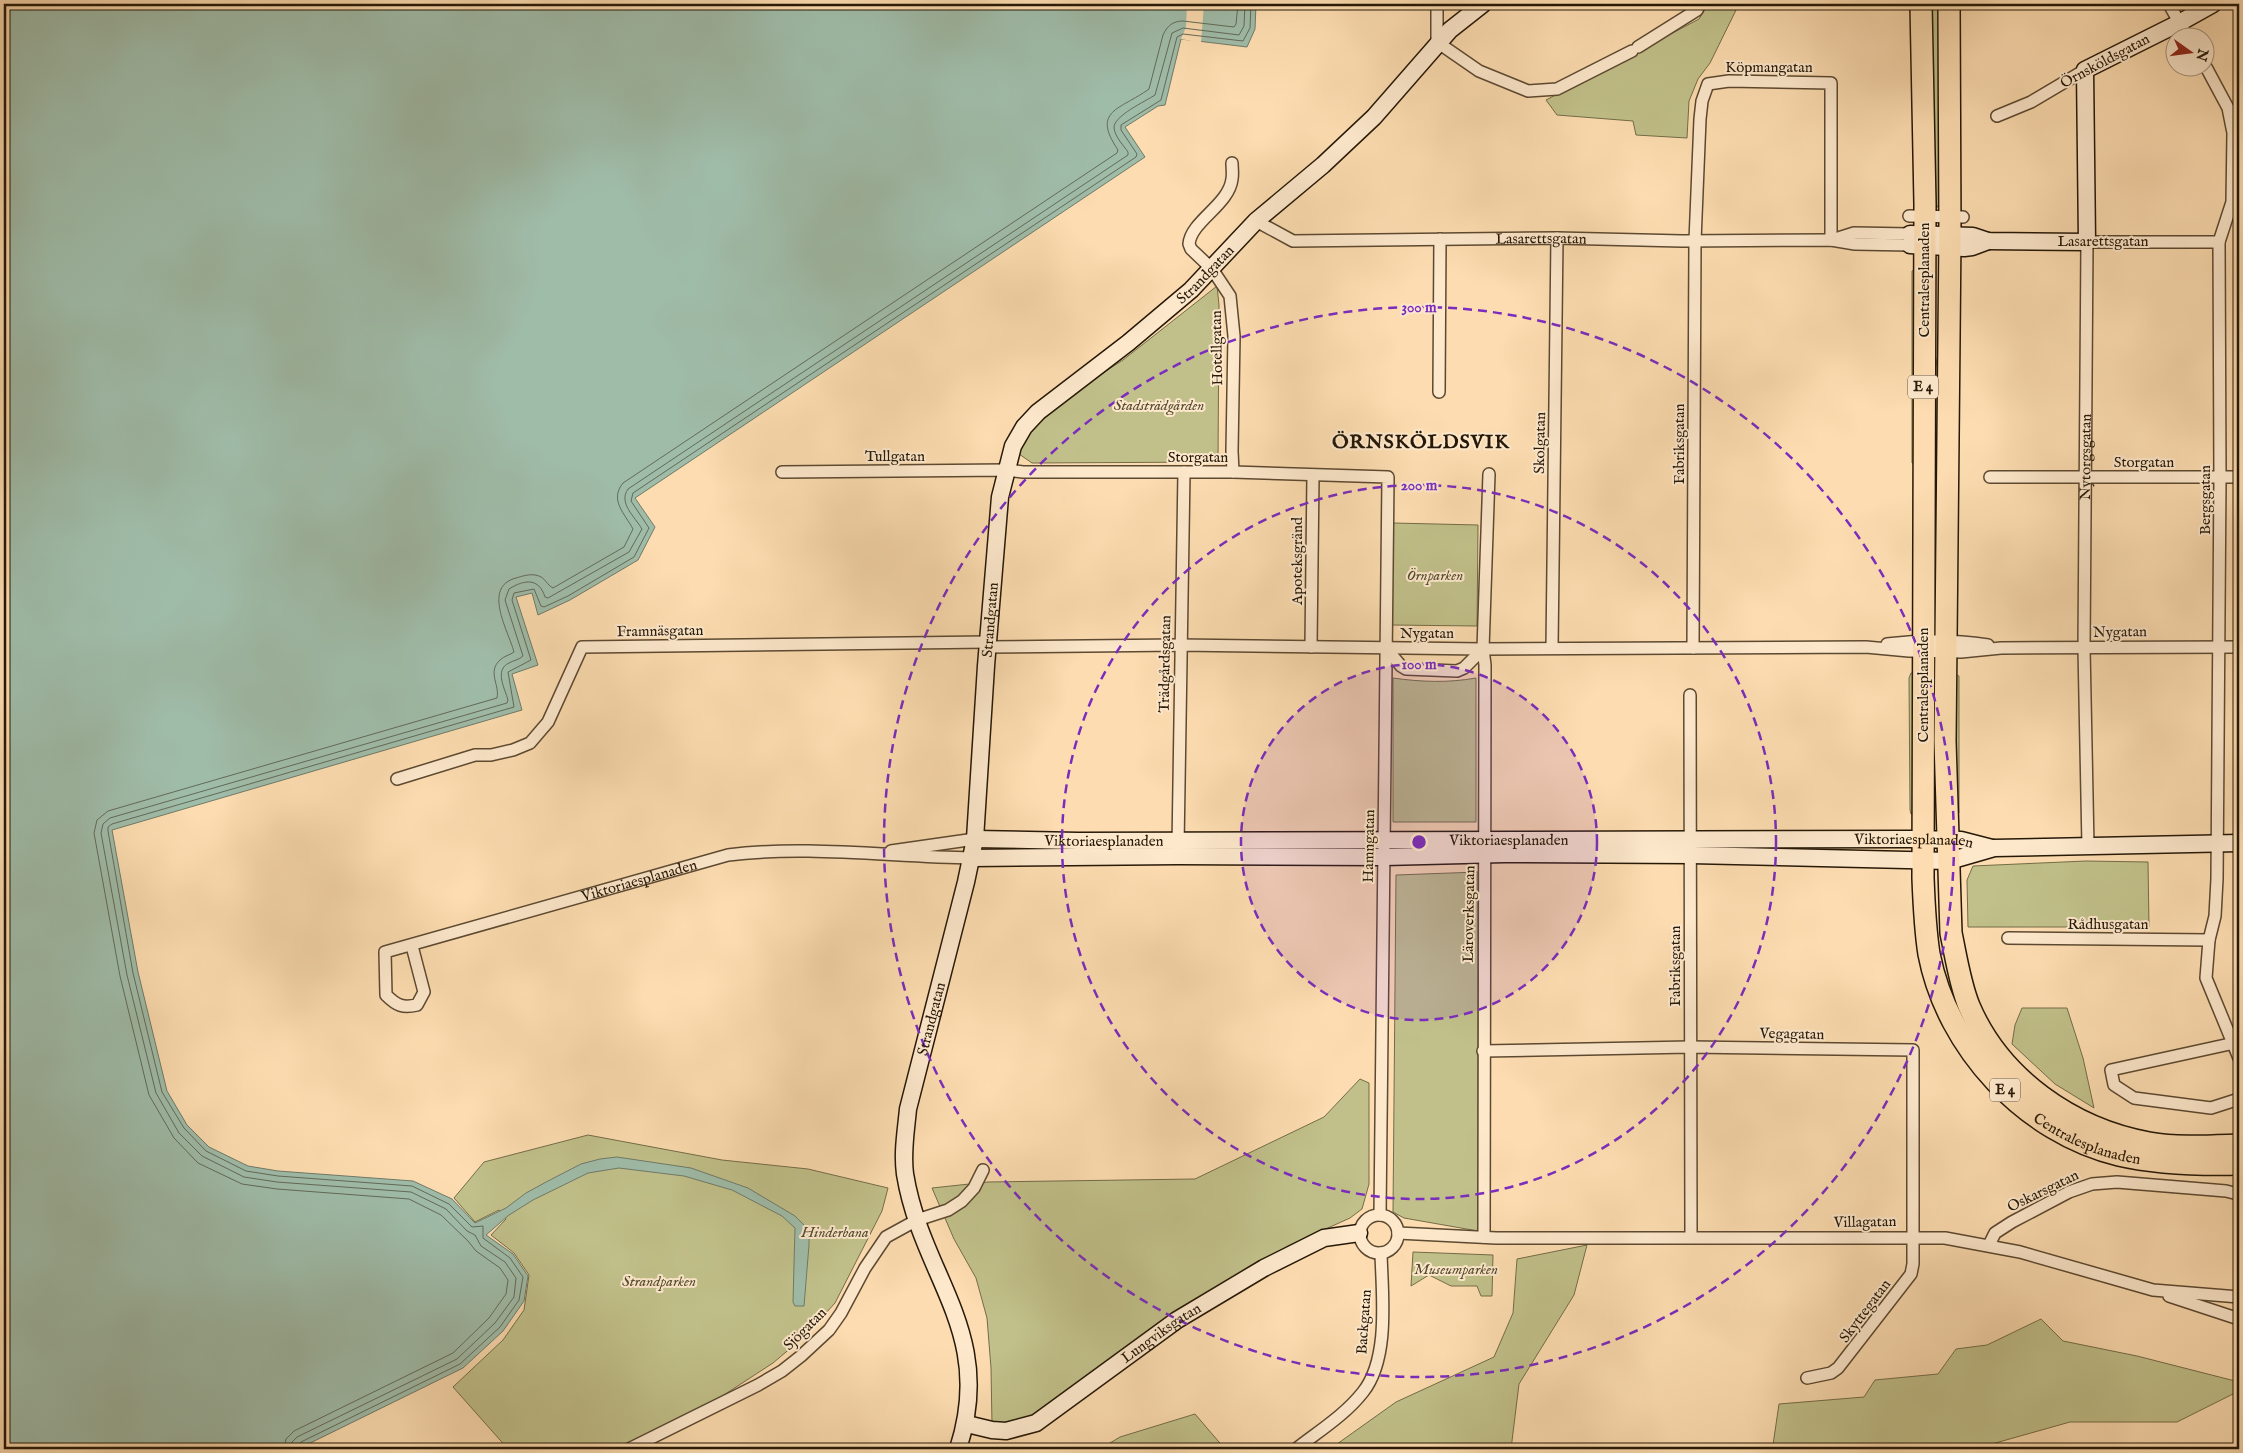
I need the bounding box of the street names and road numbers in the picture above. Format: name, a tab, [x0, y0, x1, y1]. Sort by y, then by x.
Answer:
street label: Örnsköldsgatan	[2057, 29, 2153, 93]
street label: Köpmangatan	[1725, 58, 1813, 77]
street label: Centralesplanaden	[1915, 223, 1934, 337]
street label: Lasarettsgatan	[1495, 228, 1587, 248]
street label: Lasarettsgatan	[2057, 232, 2149, 251]
street label: Strandgatan	[1172, 241, 1238, 308]
street label: Hotellgatan	[1207, 310, 1227, 386]
road number: E 4	[1908, 376, 1938, 398]
street label: Fabriksgatan	[1670, 404, 1689, 484]
street label: Skolgatan	[1530, 412, 1550, 474]
street label: Nytorgsgatan	[2076, 414, 2095, 500]
street label: Tullgatan	[865, 447, 925, 466]
street label: Storgatan	[1168, 448, 1228, 467]
street label: Storgatan	[2114, 453, 2174, 472]
street label: Bergsgatan	[2196, 465, 2215, 535]
street label: Apoteksgränd	[1288, 516, 1307, 606]
street label: Strandgatan	[977, 582, 1002, 658]
street label: Trädgårdsgatan	[1155, 615, 1175, 713]
street label: Framnäsgatan	[616, 621, 704, 641]
street label: Nygatan	[2093, 622, 2147, 642]
street label: Nygatan	[1400, 624, 1454, 643]
street label: Centralesplanaden	[1914, 628, 1933, 742]
street label: Hamngatan	[1359, 809, 1379, 883]
street label: Viktoriaesplanaden	[1853, 829, 1976, 852]
street label: Viktoriaesplanaden	[1448, 830, 1569, 850]
street label: Viktoriaesplanaden	[1043, 831, 1164, 851]
street label: Viktoriaesplanaden	[578, 855, 699, 906]
street label: Läroverksgatan	[1459, 865, 1479, 963]
street label: Rådhusgatan	[2068, 915, 2149, 934]
street label: Fabriksgatan	[1666, 926, 1685, 1006]
street label: Strandgatan	[913, 980, 950, 1058]
street label: Vegagatan	[1758, 1024, 1825, 1044]
road number: E 4	[1990, 1078, 2020, 1102]
street label: Centralesplanaden	[2030, 1108, 2142, 1169]
street label: Oskarsgatan	[2004, 1166, 2082, 1216]
street label: Villagatan	[1832, 1212, 1897, 1232]
street label: Skyttegatan	[1835, 1276, 1895, 1346]
street label: Backgatan	[1352, 1289, 1376, 1355]
street label: Lungviksgatan	[1117, 1298, 1204, 1367]
street label: Sjögatan	[779, 1303, 831, 1355]

